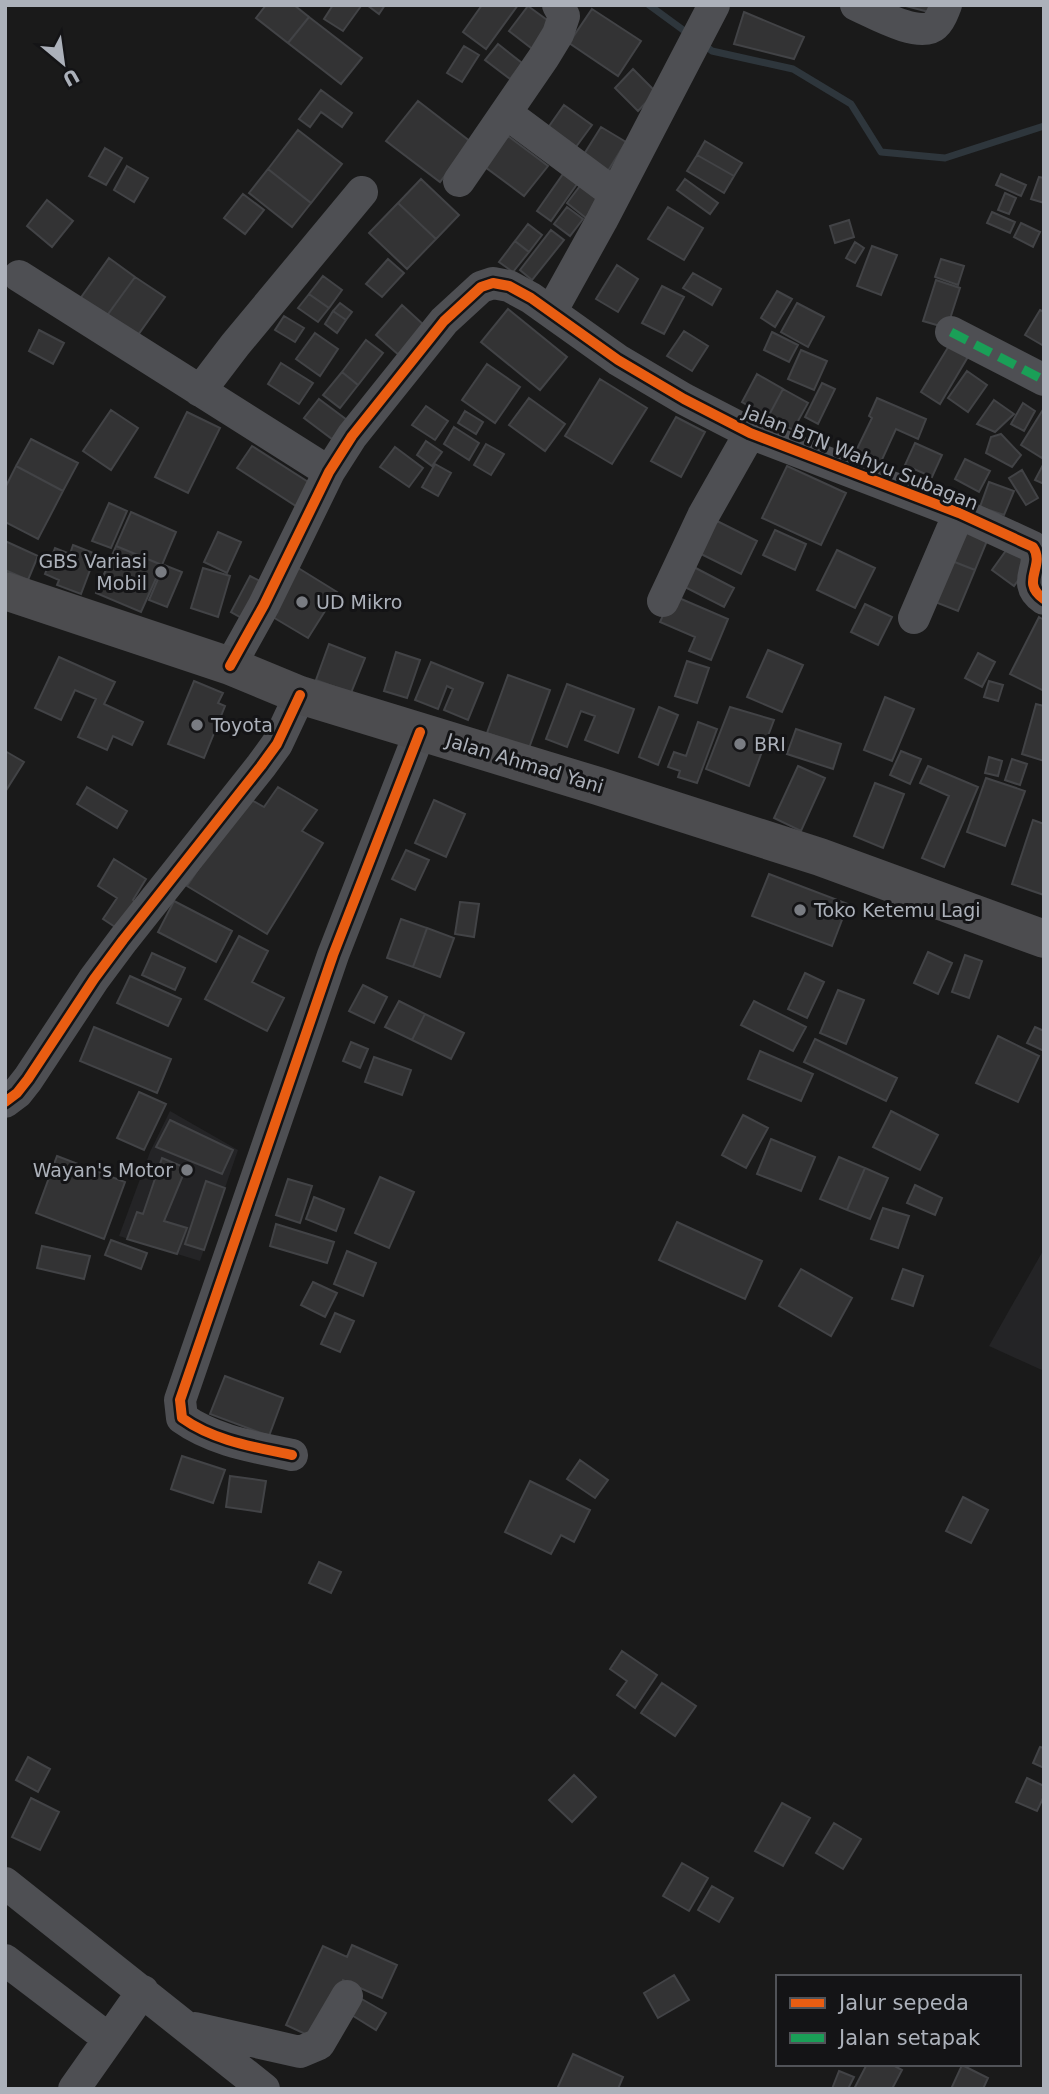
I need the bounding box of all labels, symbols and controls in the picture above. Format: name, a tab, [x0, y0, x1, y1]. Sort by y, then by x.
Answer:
north arrow	[28, 28, 98, 98]
text: U	[59, 65, 83, 91]
street label: Jalan BTN Wahyu Subagan	[739, 399, 982, 514]
place label: GBS Variasi Mobil	[38, 550, 147, 594]
marker: GBS Variasi Mobil	[153, 564, 169, 580]
place label: UD Mikro	[316, 591, 402, 613]
marker: UD Mikro	[294, 594, 310, 610]
place label: Toyota	[210, 714, 273, 736]
marker: Toyota	[189, 717, 205, 733]
street label: Jalan Ahmad Yani	[443, 728, 606, 797]
place label: BRI	[754, 733, 786, 755]
marker: BRI	[732, 736, 748, 752]
place label: Toko Ketemu Lagi	[813, 899, 981, 921]
marker: Toko Ketemu Lagi	[792, 902, 808, 918]
place label: Wayan's Motor	[33, 1159, 173, 1181]
marker: Wayan's Motor	[179, 1162, 195, 1178]
legend	[776, 1975, 1021, 2066]
text: Jalur sepeda	[837, 1991, 969, 2015]
text: Jalan setapak	[837, 2026, 981, 2050]

